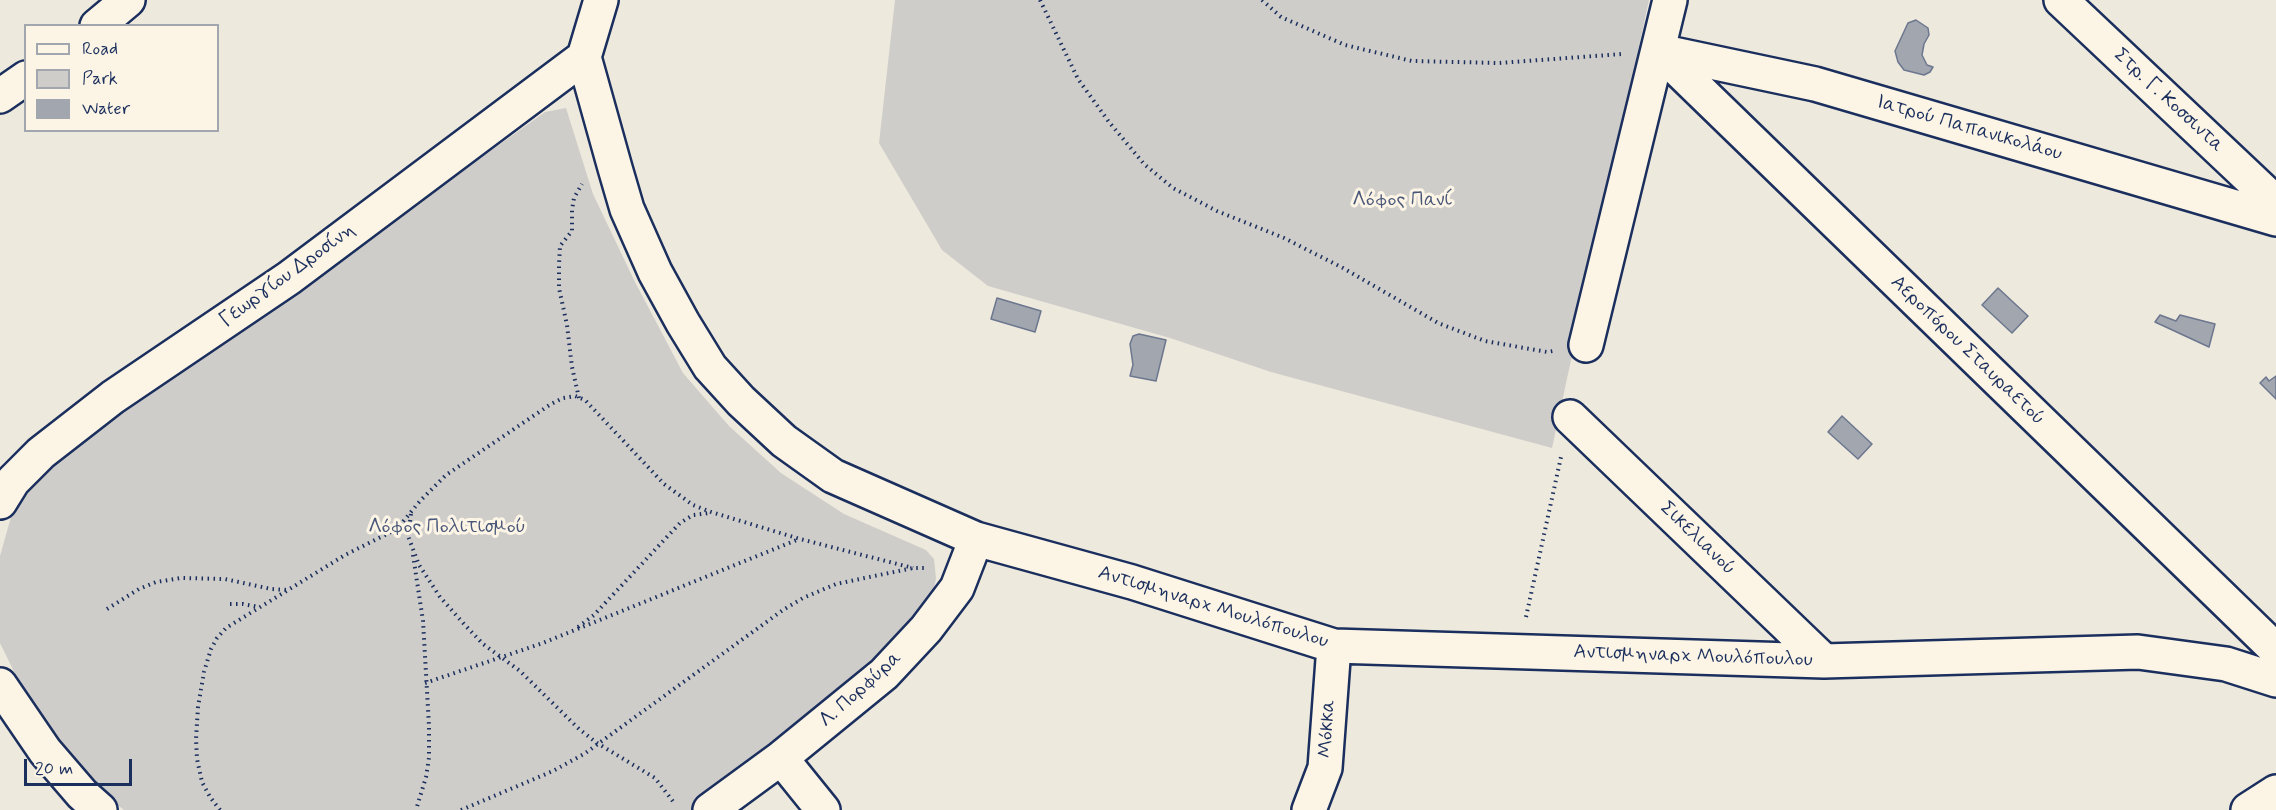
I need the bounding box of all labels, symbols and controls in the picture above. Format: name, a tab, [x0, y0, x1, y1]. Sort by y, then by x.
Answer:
legend	[24, 24, 219, 132]
text: Road	[82, 37, 118, 61]
street label: Στρ. Γ. Κοσσιντα	[2108, 44, 2228, 158]
text: Park	[82, 67, 118, 91]
street label: Ιατρού Παπανικολάου	[1873, 91, 2065, 167]
text: Water	[82, 97, 130, 121]
park label: Λόφος Πανί	[1352, 189, 1452, 213]
street label: Γεωργίου Δροσίνη	[216, 219, 360, 333]
street label: Αεροπόρου Σταυραετού	[1885, 271, 2049, 431]
street label: Σικελιανού	[1654, 497, 1740, 581]
park label: Λόφος Πολιτισμού	[368, 516, 526, 540]
street label: Αντισμηναρχ Μουλόπουλου	[1095, 562, 1331, 654]
street label: Αντισμηναρχ Μουλόπουλου	[1573, 641, 1813, 673]
street label: Λ. Πορφύρα	[815, 647, 907, 733]
street label: Μόκκα	[1314, 699, 1342, 759]
scale bar	[27, 747, 135, 785]
text: 20 m	[35, 757, 73, 781]

